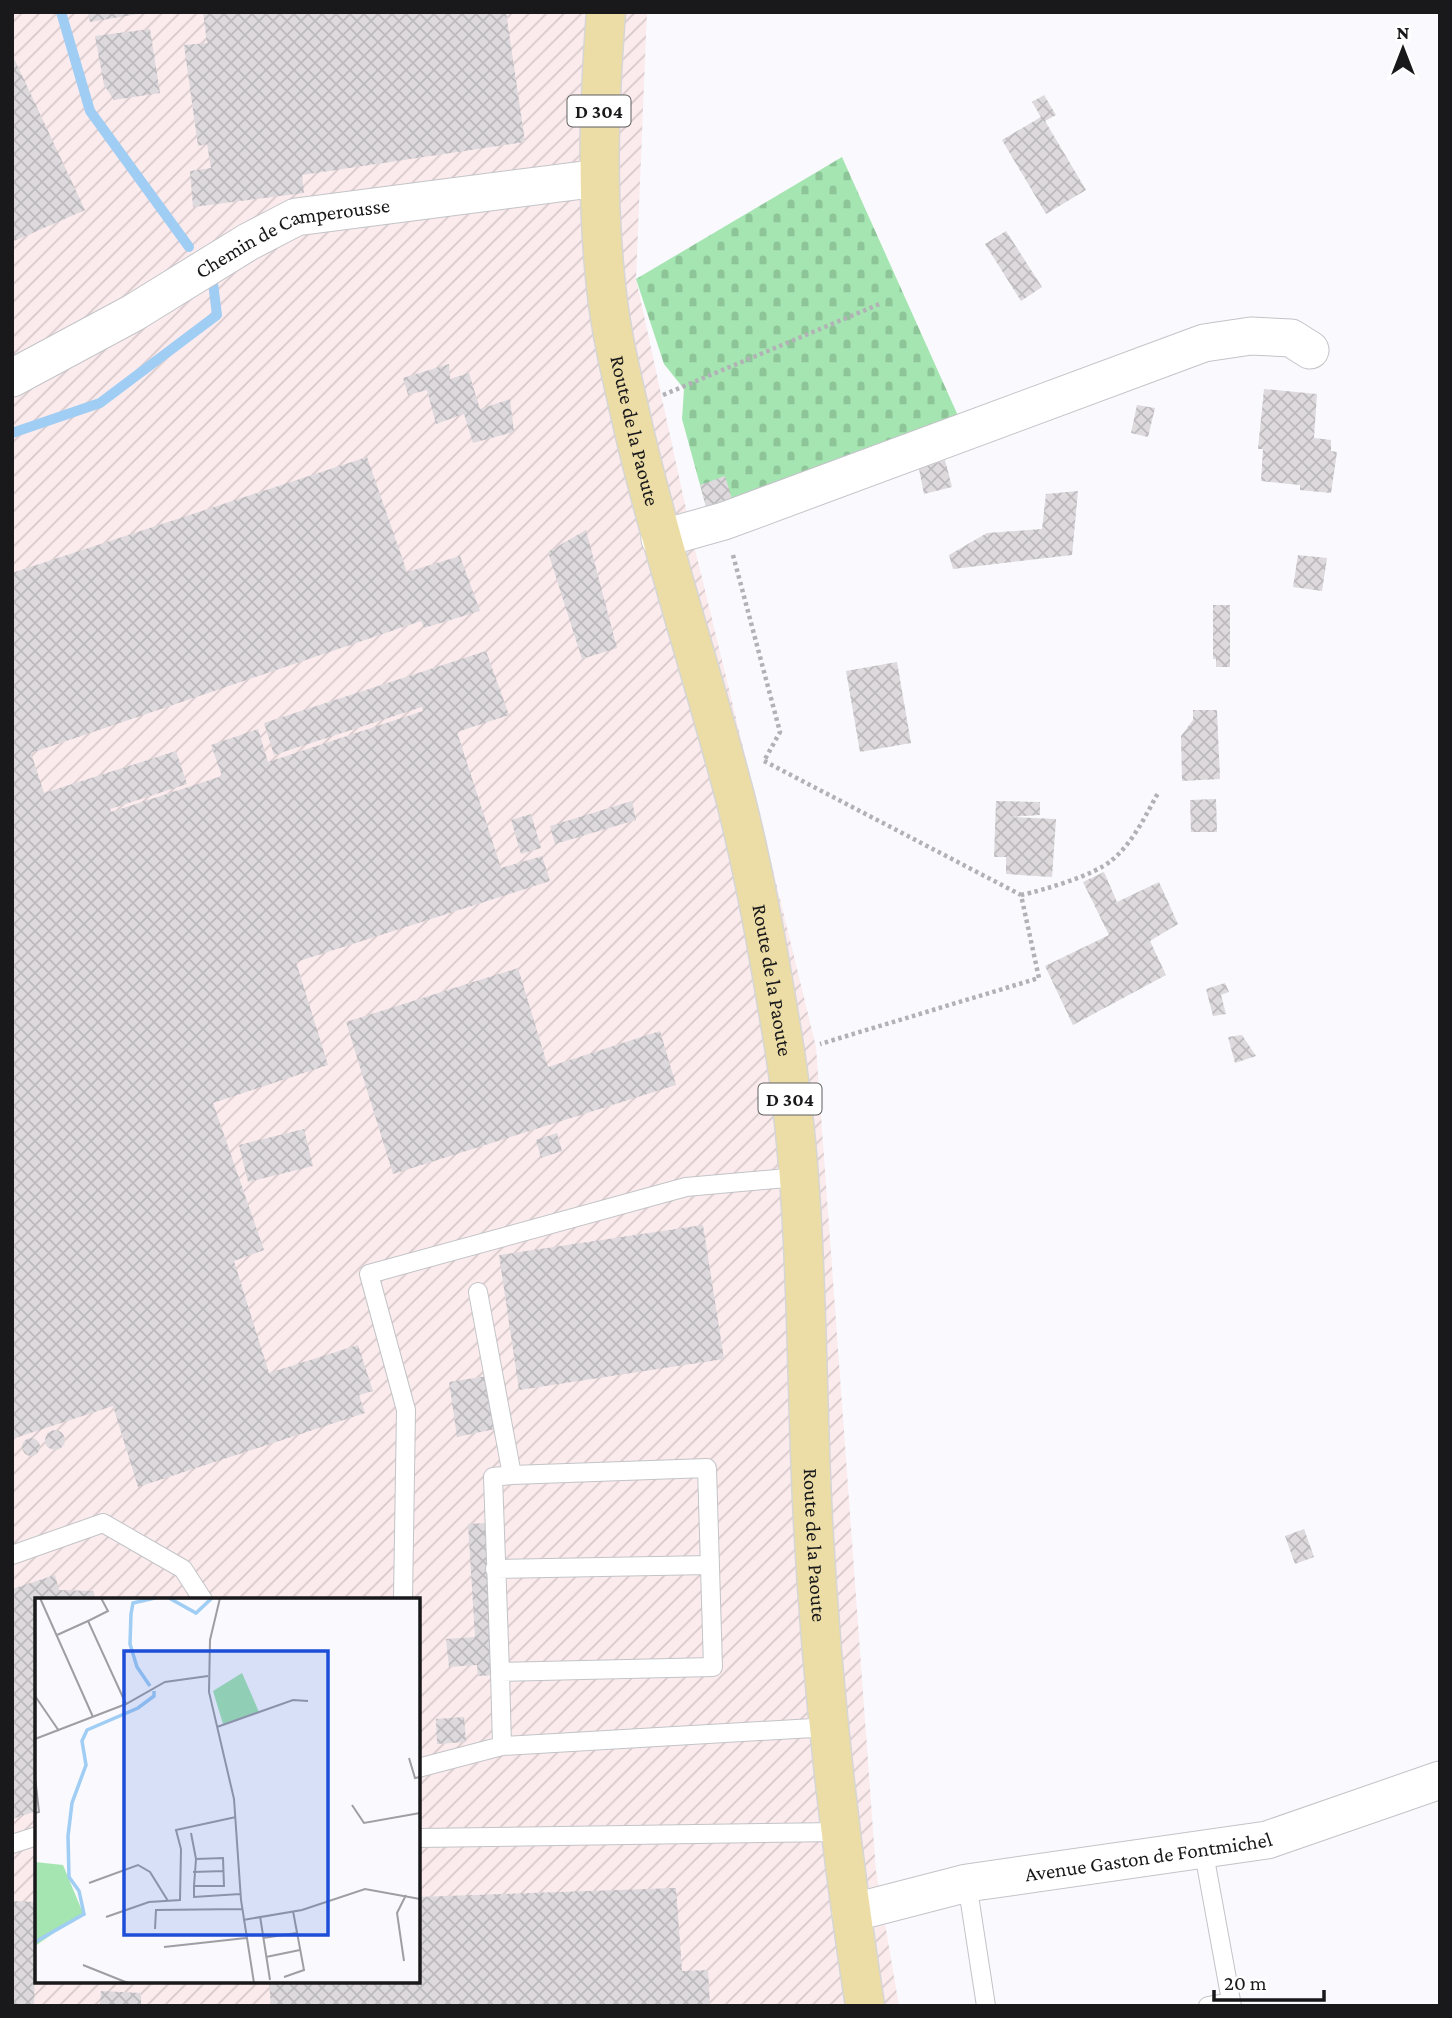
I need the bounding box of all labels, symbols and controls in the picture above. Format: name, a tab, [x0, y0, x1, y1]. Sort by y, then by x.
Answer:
north arrow	[1368, 14, 1438, 84]
text: N	[1397, 22, 1410, 43]
road number: D 304	[568, 96, 630, 127]
street label: Chemin de Camperousse	[191, 193, 391, 284]
street label: Route de la Paoute	[605, 353, 664, 509]
street label: Route de la Paoute	[747, 902, 797, 1058]
road number: D 304	[758, 1084, 822, 1114]
street label: Route de la Paoute	[799, 1468, 831, 1623]
inset map	[35, 1598, 420, 1983]
street label: Avenue Gaston de Fontmichel	[1023, 1827, 1275, 1887]
scale bar	[1214, 1958, 1324, 2002]
text: 20 m	[1224, 1971, 1267, 1995]

